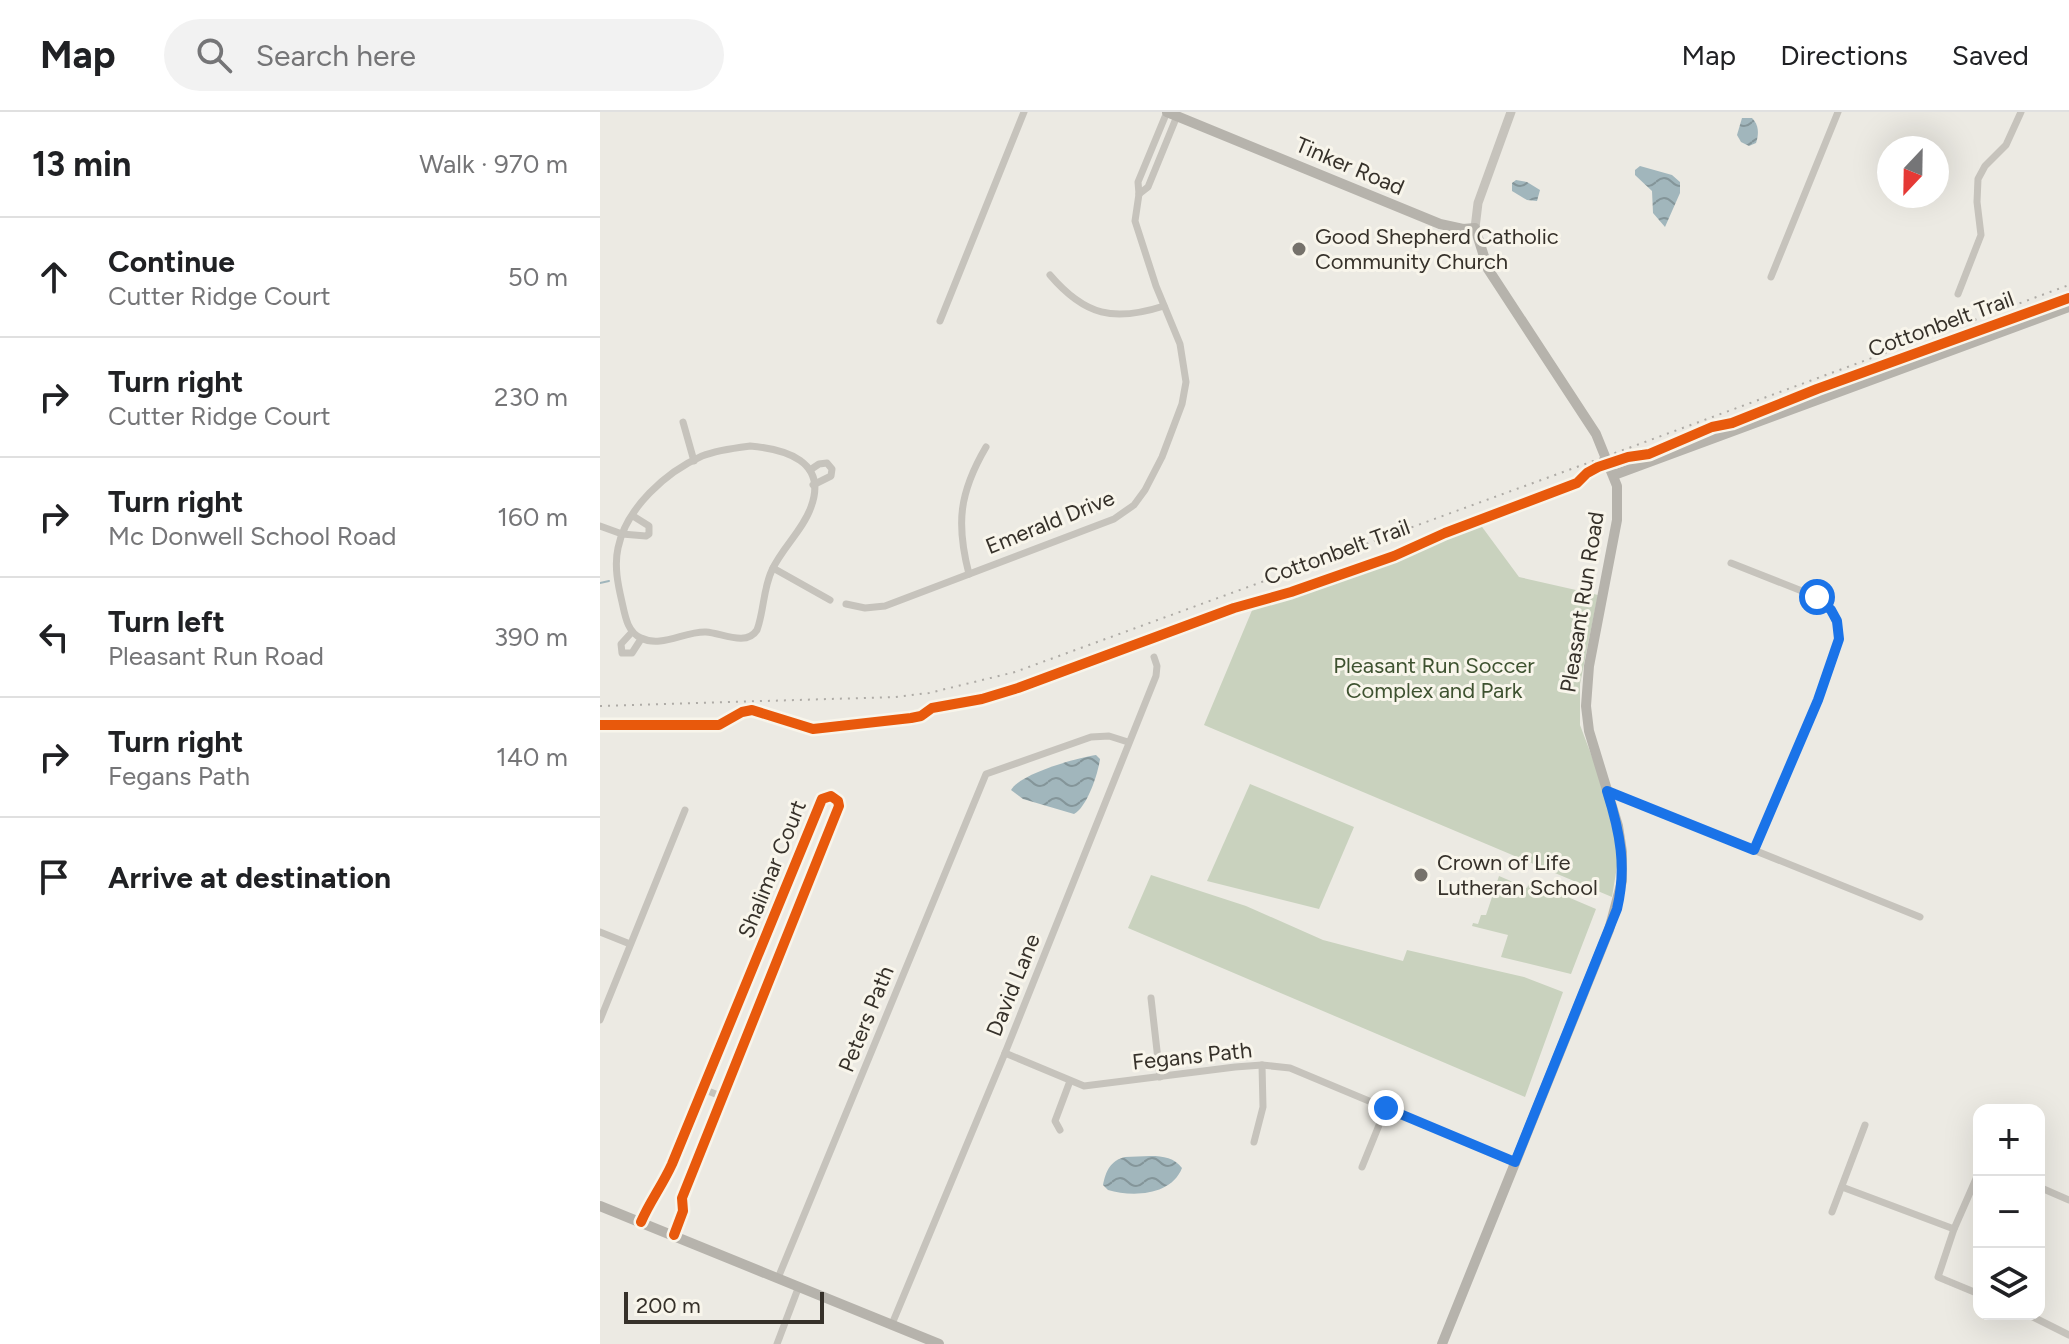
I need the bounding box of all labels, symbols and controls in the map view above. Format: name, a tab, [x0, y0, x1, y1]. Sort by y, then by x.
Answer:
search box	[164, 19, 724, 91]
text: Map	[40, 32, 116, 78]
icon: search	[192, 33, 236, 77]
text: Search here	[256, 37, 416, 74]
text: Map	[1682, 38, 1736, 72]
text: Directions	[1780, 38, 1908, 72]
text: Saved	[1952, 38, 2029, 72]
street label: Tinker Road	[1292, 131, 1408, 201]
north arrow	[1877, 136, 1949, 208]
text: 13 min	[32, 144, 131, 185]
text: Walk · 970 m	[419, 148, 568, 180]
place label: Good Shepherd Catholic Community Church	[1315, 223, 1559, 275]
marker: Good Shepherd Catholic Community Church	[1290, 240, 1308, 258]
text: Continue	[108, 243, 235, 280]
icon: ahead	[32, 255, 76, 299]
text: 50 m	[508, 261, 568, 293]
text: Cutter Ridge Court	[108, 280, 331, 312]
street label: Cottonbelt Trail	[1864, 285, 2018, 363]
text: Turn right	[108, 363, 243, 400]
icon: right	[32, 375, 76, 419]
text: 230 m	[494, 381, 568, 413]
text: Cutter Ridge Court	[108, 400, 331, 432]
text: Turn right	[108, 483, 243, 520]
street label: Emerald Drive	[982, 484, 1118, 560]
icon: right	[32, 495, 76, 539]
text: 160 m	[497, 501, 568, 533]
street label: Pleasant Run Road	[1554, 510, 1610, 694]
street label: Cottonbelt Trail	[1260, 513, 1414, 591]
text: Mc Donwell School Road	[108, 520, 397, 552]
route start	[1799, 579, 1835, 615]
text: Turn left	[108, 603, 225, 640]
icon: left	[32, 615, 76, 659]
text: 390 m	[494, 621, 568, 653]
text: Pleasant Run Road	[108, 640, 324, 672]
park label: Pleasant Run Soccer Complex and Park	[1333, 652, 1535, 704]
text: Turn right	[108, 723, 243, 760]
icon: right	[32, 735, 76, 779]
text: 140 m	[496, 741, 568, 773]
text: Fegans Path	[108, 760, 250, 792]
street label: Shalimar Court	[732, 796, 812, 942]
place label: Crown of Life Lutheran School	[1437, 849, 1598, 901]
icon: arrive	[32, 855, 76, 899]
text: Arrive at destination	[108, 859, 391, 896]
marker: Crown of Life Lutheran School	[1412, 866, 1430, 884]
street label: David Lane	[980, 930, 1046, 1040]
street label: Peters Path	[832, 962, 900, 1076]
street label: Fegans Path	[1131, 1036, 1253, 1076]
route end	[1368, 1090, 1404, 1126]
map controls	[1973, 1104, 2045, 1320]
button: +	[1973, 1104, 2045, 1176]
button: −	[1973, 1176, 2045, 1248]
button: layers	[1973, 1248, 2045, 1320]
scale bar	[624, 1288, 824, 1324]
text: 200 m	[636, 1292, 701, 1319]

